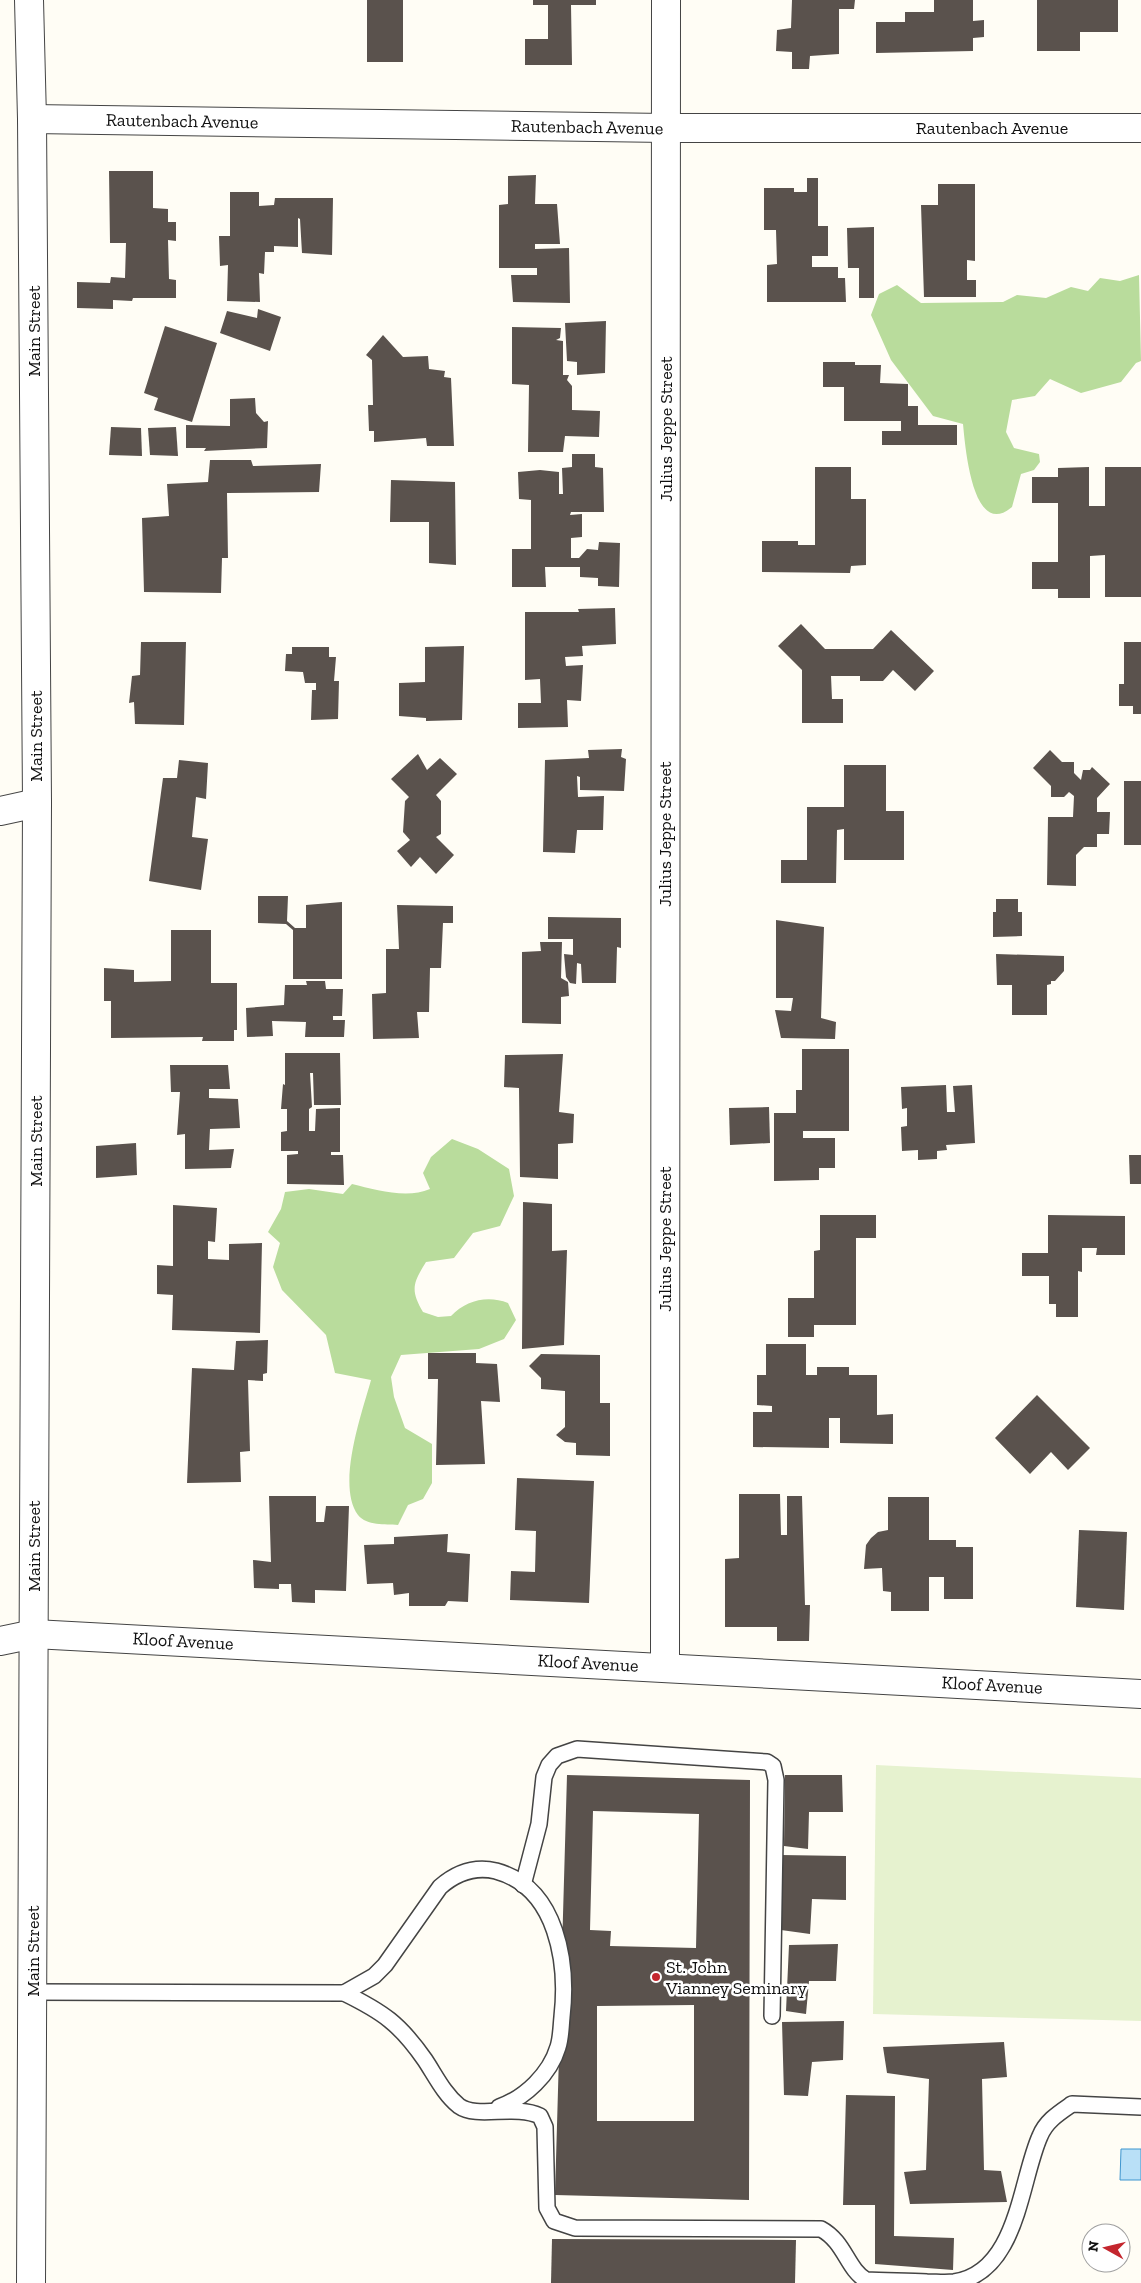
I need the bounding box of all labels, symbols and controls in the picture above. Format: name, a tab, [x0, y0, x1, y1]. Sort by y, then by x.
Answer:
street label: Rautenbach Avenue	[106, 109, 258, 133]
street label: Rautenbach Avenue	[511, 115, 663, 139]
street label: Rautenbach Avenue	[916, 117, 1068, 139]
street label: Main Street	[23, 285, 45, 377]
street label: Julius Jeppe Street	[655, 356, 677, 502]
street label: Main Street	[25, 690, 47, 782]
street label: Julius Jeppe Street	[654, 761, 676, 907]
street label: Main Street	[25, 1095, 47, 1187]
street label: Julius Jeppe Street	[654, 1166, 676, 1312]
street label: Main Street	[23, 1500, 45, 1592]
street label: Kloof Avenue	[132, 1627, 234, 1655]
street label: Kloof Avenue	[537, 1649, 639, 1677]
street label: Kloof Avenue	[941, 1671, 1043, 1699]
street label: Main Street	[22, 1905, 44, 1997]
place label: St. John Vianney Seminary	[665, 1956, 808, 1999]
marker: St. John Vianney Seminary	[650, 1971, 662, 1983]
north arrow	[1081, 2223, 1131, 2273]
text: N	[1084, 2239, 1103, 2253]

